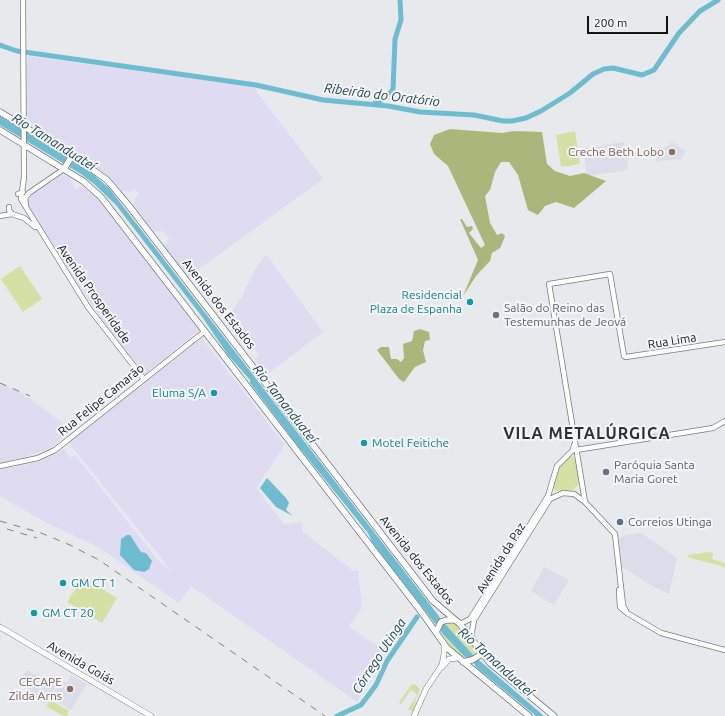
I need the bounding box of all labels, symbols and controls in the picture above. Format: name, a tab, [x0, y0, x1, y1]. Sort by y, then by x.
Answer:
scale bar	[589, 8, 670, 34]
text: 200 m	[594, 16, 627, 29]
water label: Ribeirão do Oratório	[323, 80, 441, 110]
water label: Rio Tamanduateí	[9, 110, 99, 174]
place label: Creche Beth Lobo	[568, 145, 664, 159]
marker: Creche Beth Lobo	[667, 147, 677, 157]
street label: Avenida Prosperidade	[54, 242, 134, 346]
street label: Avenida dos Estados	[180, 256, 258, 352]
place label: Residencial Plaza de Espanha	[370, 288, 462, 316]
marker: Residencial Plaza de Espanha	[465, 297, 475, 307]
place label: Salão do Reino das Testemunhas de Jeová	[504, 301, 626, 329]
marker: Salão do Reino das Testemunhas de Jeová	[491, 310, 501, 320]
street label: Rua Lima	[647, 330, 697, 352]
street label: Rua Felipe Camarão	[55, 361, 147, 439]
water label: Rio Tamanduateí	[249, 362, 321, 446]
place label: Eluma S/A	[152, 386, 206, 400]
marker: Eluma S/A	[209, 388, 219, 398]
district label: VILA METALÚRGICA	[503, 424, 671, 444]
place label: Motel Feitiche	[372, 436, 449, 450]
marker: Motel Feitiche	[359, 438, 369, 448]
place label: Paróquia Santa Maria Goret	[614, 458, 695, 486]
marker: Paróquia Santa Maria Goret	[601, 467, 611, 477]
street label: Avenida dos Estados	[377, 513, 457, 607]
place label: Correios Utinga	[628, 515, 712, 529]
marker: Correios Utinga	[615, 517, 625, 527]
street label: Avenida da Paz	[474, 520, 528, 596]
place label: GM CT 1	[71, 576, 116, 590]
marker: GM CT 1	[58, 578, 68, 588]
place label: GM CT 20	[42, 606, 94, 620]
marker: GM CT 20	[29, 608, 39, 618]
water label: Córrego Utinga	[349, 615, 409, 697]
water label: Rio Tamanduateí	[455, 624, 537, 700]
street label: Avenida Goiás	[45, 638, 117, 688]
place label: CECAPE Zilda Arns	[9, 675, 62, 703]
marker: CECAPE Zilda Arns	[65, 684, 75, 694]

